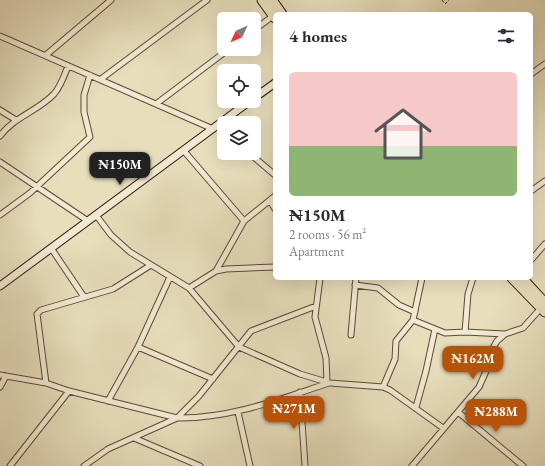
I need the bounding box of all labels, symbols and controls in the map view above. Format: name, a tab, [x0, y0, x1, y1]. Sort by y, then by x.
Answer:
north arrow	[217, 12, 261, 56]
map controls	[217, 12, 261, 160]
text: 4 homes	[289, 25, 347, 47]
icon: filters	[495, 25, 517, 47]
button: locate	[217, 64, 261, 108]
icon: home	[367, 98, 439, 170]
button: layers	[217, 116, 261, 160]
pin: ₦150M	[92, 152, 148, 186]
text: ₦150M	[98, 156, 142, 173]
text: ₦150M	[289, 204, 346, 226]
text: 2 rooms · 56 m²	[289, 226, 366, 243]
text: Apartment	[289, 243, 344, 260]
pin: ₦162M	[445, 346, 501, 380]
text: ₦162M	[451, 350, 495, 367]
pin: ₦271M	[266, 396, 322, 430]
pin: ₦288M	[468, 399, 524, 433]
text: ₦271M	[272, 400, 316, 417]
text: ₦288M	[474, 403, 518, 420]

